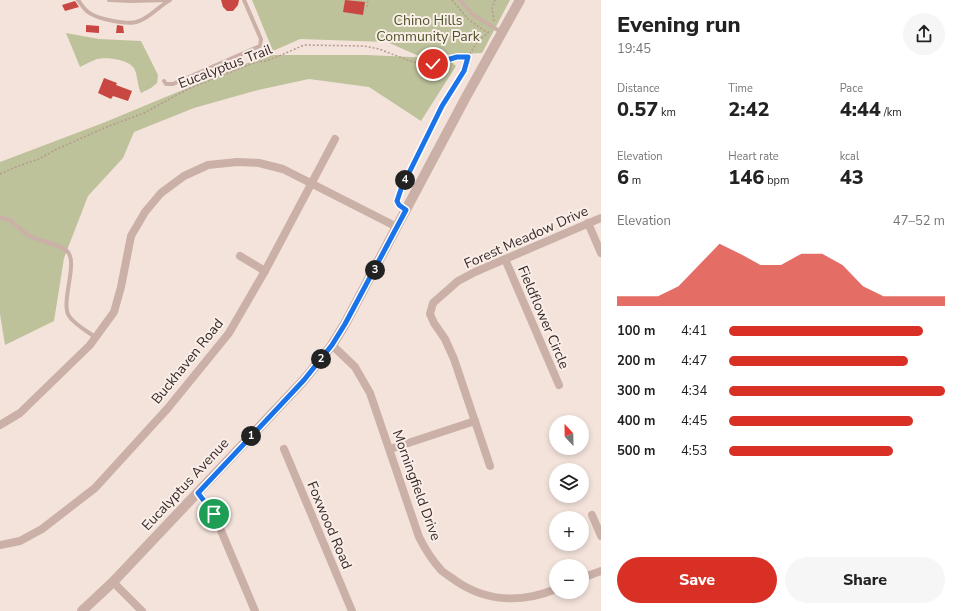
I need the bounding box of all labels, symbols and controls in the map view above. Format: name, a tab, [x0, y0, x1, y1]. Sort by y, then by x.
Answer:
text: Evening run	[617, 10, 741, 40]
park label: Chino Hills Community Park	[376, 11, 481, 46]
button: share	[903, 13, 945, 55]
street label: Eucalyptus Trail	[175, 39, 276, 93]
text: 19:45	[617, 40, 651, 58]
pin	[416, 47, 450, 81]
icon: check	[422, 53, 444, 75]
text: Distance	[617, 81, 660, 96]
text: Time	[728, 81, 753, 96]
text: Pace	[840, 81, 863, 96]
text: 0.57	[617, 96, 658, 123]
text: 2:42	[728, 96, 770, 123]
text: 4:44	[840, 96, 881, 123]
text: km	[658, 105, 676, 120]
text: /km	[881, 105, 902, 120]
text: Elevation	[617, 149, 663, 164]
text: Heart rate	[728, 149, 779, 164]
text: kcal	[840, 149, 859, 164]
text: 6	[617, 164, 629, 191]
text: 146	[728, 164, 764, 191]
text: 43	[840, 164, 864, 191]
pin: 4	[395, 170, 415, 190]
text: 4	[402, 172, 408, 187]
text: m	[629, 173, 641, 188]
text: bpm	[764, 173, 789, 188]
street label: Forest Meadow Drive	[461, 202, 591, 273]
text: Elevation	[617, 212, 671, 230]
text: 47–52 m	[893, 212, 945, 230]
pin: 3	[365, 260, 385, 280]
text: 3	[372, 262, 378, 277]
street label: Fieldflower Circle	[513, 263, 574, 372]
street label: Buckhaven Road	[147, 315, 228, 408]
text: 100 m	[617, 322, 655, 340]
text: 4:41	[681, 322, 707, 340]
pin: 2	[311, 349, 331, 369]
text: 2	[318, 351, 324, 366]
text: 200 m	[617, 352, 655, 370]
text: 4:47	[681, 352, 707, 370]
text: 300 m	[617, 382, 655, 400]
text: 4:34	[681, 382, 707, 400]
text: 400 m	[617, 412, 655, 430]
text: 4:45	[681, 412, 707, 430]
north arrow	[549, 415, 589, 455]
map controls	[549, 415, 589, 599]
pin: 1	[241, 426, 261, 446]
street label: Morningfield Drive	[388, 427, 445, 543]
text: 1	[248, 428, 254, 443]
street label: Eucalyptus Avenue	[138, 434, 233, 535]
text: 500 m	[617, 442, 655, 460]
text: 4:53	[681, 442, 707, 460]
button: layers	[549, 463, 589, 503]
street label: Foxwood Road	[302, 478, 357, 572]
pin	[197, 497, 231, 531]
icon: arrive	[203, 503, 225, 525]
button: +	[549, 511, 589, 551]
button: Save	[617, 557, 777, 603]
button: Share	[785, 557, 945, 603]
button: −	[549, 559, 589, 599]

